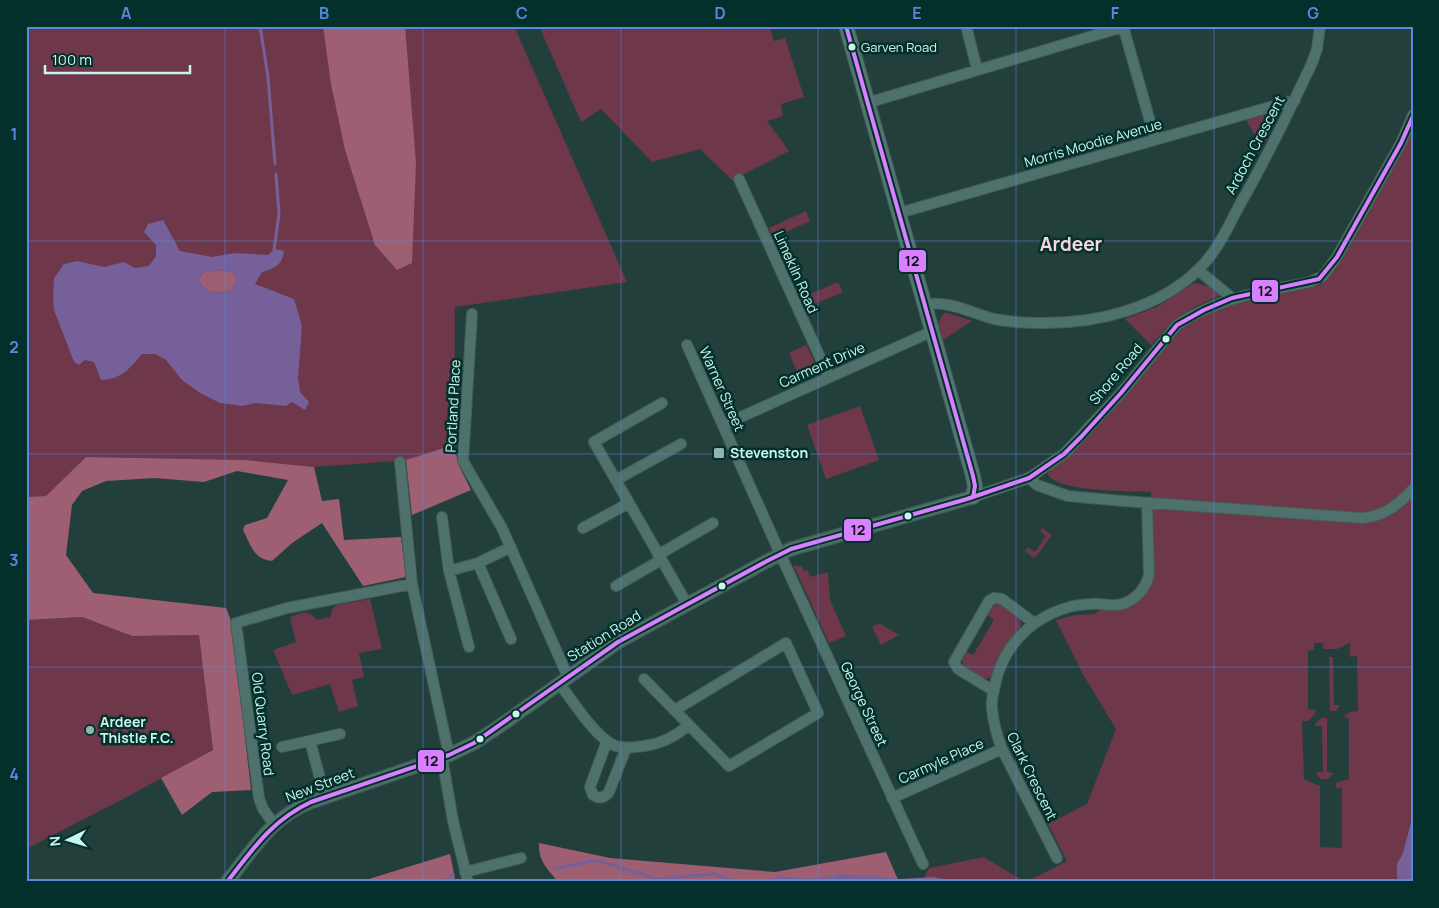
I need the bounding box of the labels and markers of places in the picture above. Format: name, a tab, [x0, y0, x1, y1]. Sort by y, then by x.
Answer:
place label: Garven Road	[861, 38, 937, 56]
marker: Garven Road	[847, 42, 857, 52]
unlabelled marker	[1161, 334, 1171, 344]
place label: Stevenston	[730, 443, 808, 462]
marker: Stevenston	[712, 446, 726, 460]
unlabelled marker	[903, 511, 913, 521]
unlabelled marker	[717, 581, 727, 591]
unlabelled marker	[511, 709, 521, 719]
place label: Ardeer Thistle F.C.	[100, 712, 174, 747]
marker: Ardeer Thistle F.C.	[84, 724, 96, 736]
unlabelled marker	[475, 734, 485, 744]

